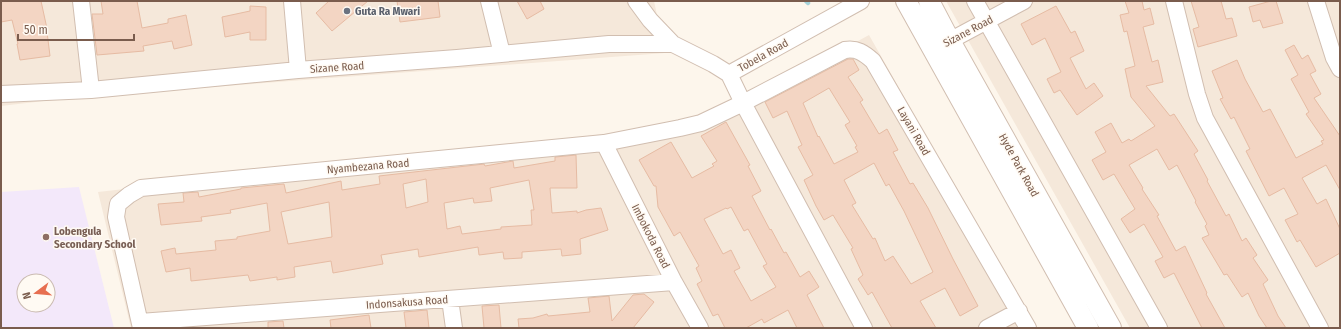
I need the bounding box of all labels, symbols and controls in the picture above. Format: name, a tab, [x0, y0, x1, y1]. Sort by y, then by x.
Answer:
place label: Guta Ra Mwari	[355, 5, 420, 18]
marker: Guta Ra Mwari	[342, 6, 352, 16]
street label: Sizane Road	[941, 13, 995, 50]
scale bar	[18, 16, 134, 42]
text: 50 m	[24, 23, 48, 37]
street label: Tobela Road	[736, 36, 791, 75]
street label: Sizane Road	[309, 59, 365, 76]
street label: Layani Road	[894, 105, 933, 158]
street label: Hyde Park Road	[996, 131, 1041, 199]
street label: Nyambezana Road	[326, 156, 410, 177]
street label: Imbokoda Road	[629, 202, 672, 271]
place label: Lobengula Secondary School	[54, 225, 137, 251]
marker: Lobengula Secondary School	[41, 232, 51, 242]
north arrow	[16, 273, 56, 313]
text: N	[20, 291, 34, 301]
street label: Indonsakusa Road	[365, 293, 449, 312]

